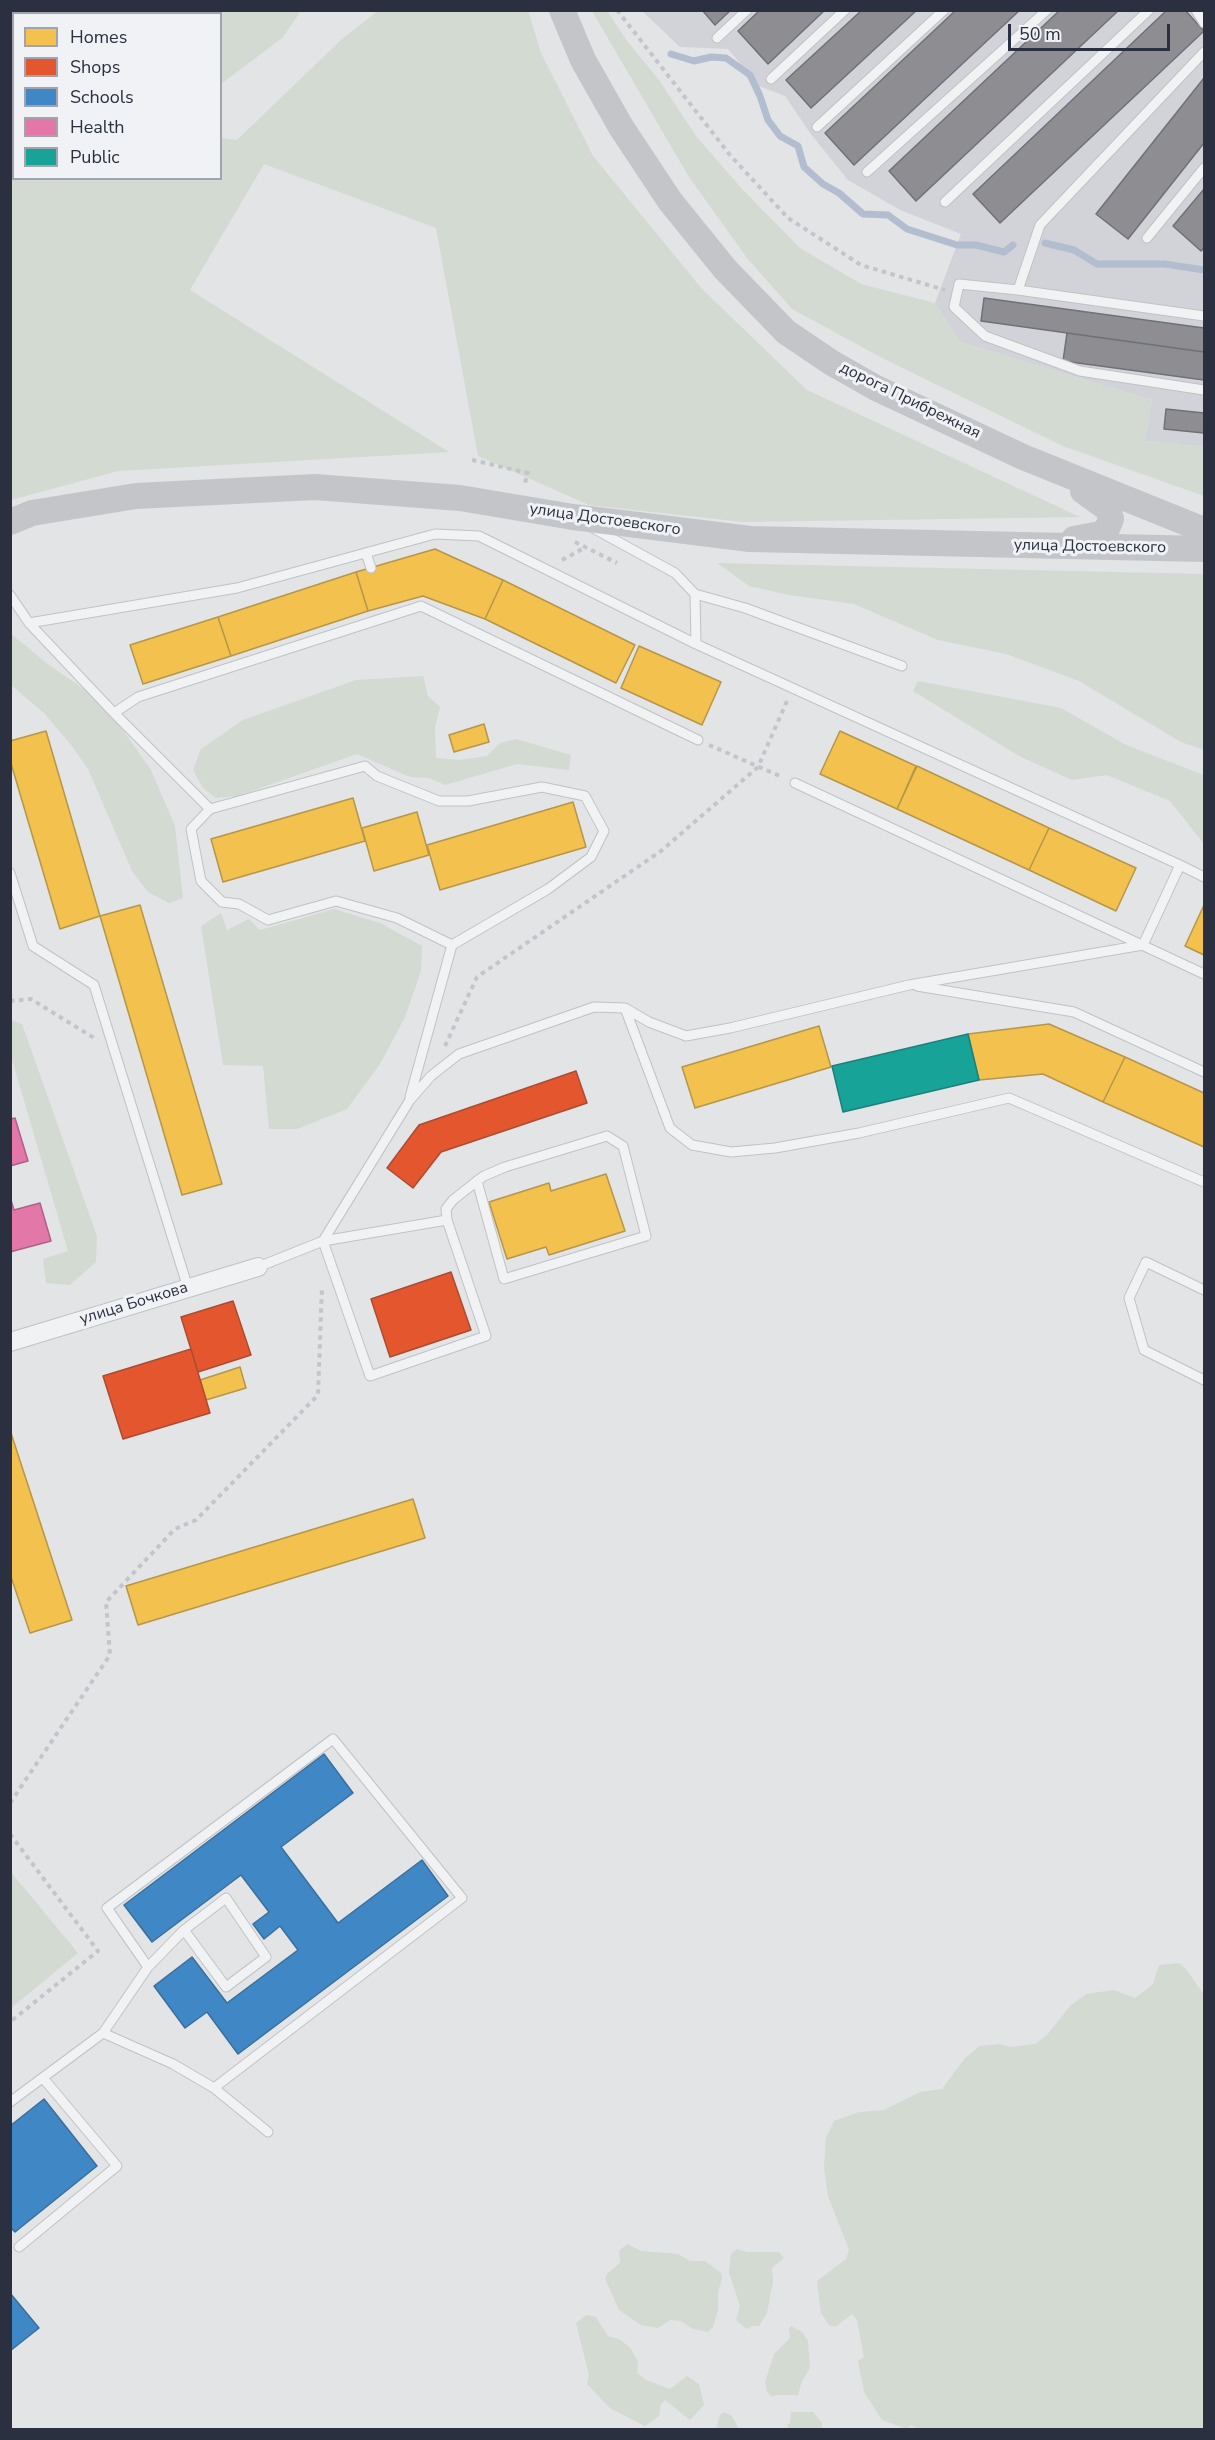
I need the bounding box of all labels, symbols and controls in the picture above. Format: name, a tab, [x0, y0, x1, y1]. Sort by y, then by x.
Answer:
legend	[12, 12, 222, 180]
scale bar	[1011, 12, 1173, 50]
text: 50 m	[1019, 22, 1061, 46]
text: Homes	[70, 25, 127, 49]
text: Shops	[70, 55, 120, 79]
text: Schools	[70, 85, 134, 109]
text: Health	[70, 115, 125, 139]
text: Public	[70, 145, 120, 169]
street label: дорога Прибрежная	[837, 359, 983, 443]
street label: улица Достоевского	[528, 500, 682, 540]
street label: улица Достоевского	[1014, 536, 1166, 558]
street label: улица Бочкова	[78, 1278, 190, 1330]

